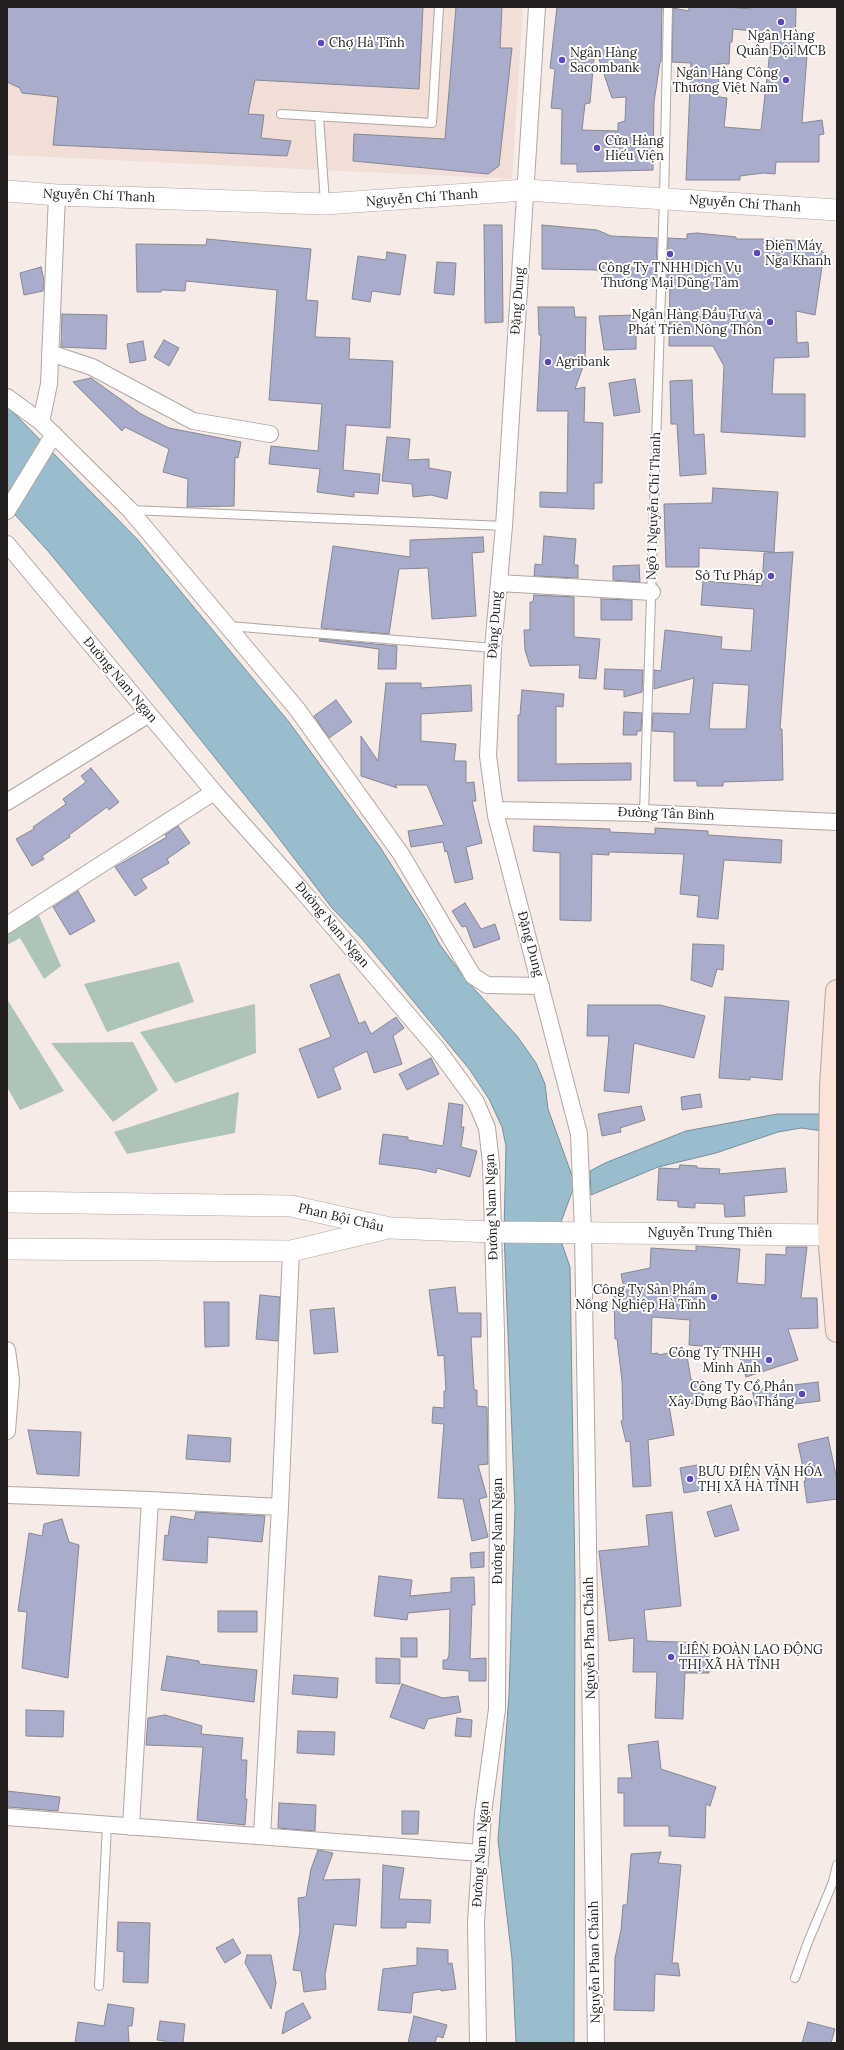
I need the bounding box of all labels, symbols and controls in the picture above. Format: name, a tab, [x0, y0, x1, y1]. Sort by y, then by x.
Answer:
marker: Ngân Hàng Quân Đội MCB	[776, 17, 786, 27]
place label: Ngân Hàng Quân Đội MCB	[736, 28, 826, 59]
place label: Chợ Hà Tĩnh	[329, 35, 405, 51]
marker: Chợ Hà Tĩnh	[316, 38, 326, 48]
place label: Ngân Hàng Sacombank	[570, 45, 639, 76]
marker: Ngân Hàng Sacombank	[557, 55, 567, 65]
place label: Ngân Hàng Công Thương Việt Nam	[672, 65, 778, 96]
marker: Ngân Hàng Công Thương Việt Nam	[781, 75, 791, 85]
place label: Cửa Hàng Hiếu Viện	[605, 133, 664, 164]
marker: Cửa Hàng Hiếu Viện	[592, 143, 602, 153]
street label: Nguyễn Chí Thanh	[43, 186, 155, 206]
street label: Nguyễn Chí Thanh	[365, 186, 479, 210]
street label: Nguyễn Chí Thanh	[688, 192, 802, 216]
place label: Điện Máy Nga Khanh	[765, 238, 831, 269]
marker: Điện Máy Nga Khanh	[752, 248, 762, 258]
marker: Công Ty TNHH Dịch Vụ Thương Mại Dũng Tâm	[665, 249, 675, 259]
place label: Công Ty TNHH Dịch Vụ Thương Mại Dũng Tâm	[598, 260, 742, 291]
street label: Đặng Dung	[508, 267, 528, 335]
place label: Ngân Hàng Đầu Tư và Phát Triên Nông Thôn	[628, 307, 762, 338]
marker: Ngân Hàng Đầu Tư và Phát Triên Nông Thôn	[765, 317, 775, 327]
place label: Agribank	[556, 354, 610, 370]
marker: Agribank	[543, 357, 553, 367]
street label: Ngõ 1 Nguyễn Chí Thanh	[644, 432, 664, 580]
place label: Sở Tư Pháp	[695, 568, 763, 584]
marker: Sở Tư Pháp	[766, 571, 776, 581]
street label: Đặng Dung	[485, 591, 505, 659]
street label: Đường Nam Ngạn	[80, 634, 160, 726]
street label: Đường Tân Bình	[617, 805, 715, 823]
street label: Đường Nam Ngạn	[292, 879, 372, 971]
street label: Đặng Dung	[514, 909, 546, 979]
street label: Đường Nam Ngạn	[482, 1153, 502, 1261]
street label: Phan Bội Châu	[297, 1201, 385, 1235]
street label: Nguyễn Trung Thiên	[648, 1225, 772, 1241]
place label: Công Ty Sản Phẩm Nông Nghiệp Hà Tĩnh	[575, 1282, 706, 1313]
marker: Công Ty Sản Phẩm Nông Nghiệp Hà Tĩnh	[709, 1292, 719, 1302]
place label: Công Ty TNHH Minh Anh	[669, 1345, 761, 1376]
marker: Công Ty TNHH Minh Anh	[764, 1355, 774, 1365]
place label: Công Ty Cổ Phần Xây Dựng Bảo Thắng	[669, 1379, 794, 1410]
marker: Công Ty Cổ Phần Xây Dựng Bảo Thắng	[797, 1389, 807, 1399]
place label: BƯU ĐIỆN VĂN HÓA THỊ XÃ HÀ TĨNH	[698, 1464, 822, 1495]
marker: BƯU ĐIỆN VĂN HÓA THỊ XÃ HÀ TĨNH	[685, 1474, 695, 1484]
street label: Đường Nam Ngạn	[490, 1478, 506, 1584]
street label: Nguyễn Phan Chánh	[581, 1576, 599, 1700]
place label: LIÊN ĐOÀN LAO ĐỘNG THỊ XÃ HÀ TĨNH	[679, 1642, 823, 1673]
marker: LIÊN ĐOÀN LAO ĐỘNG THỊ XÃ HÀ TĨNH	[666, 1652, 676, 1662]
street label: Đường Nam Ngạn	[469, 1800, 493, 1908]
street label: Nguyễn Phan Chánh	[586, 1900, 604, 2024]

